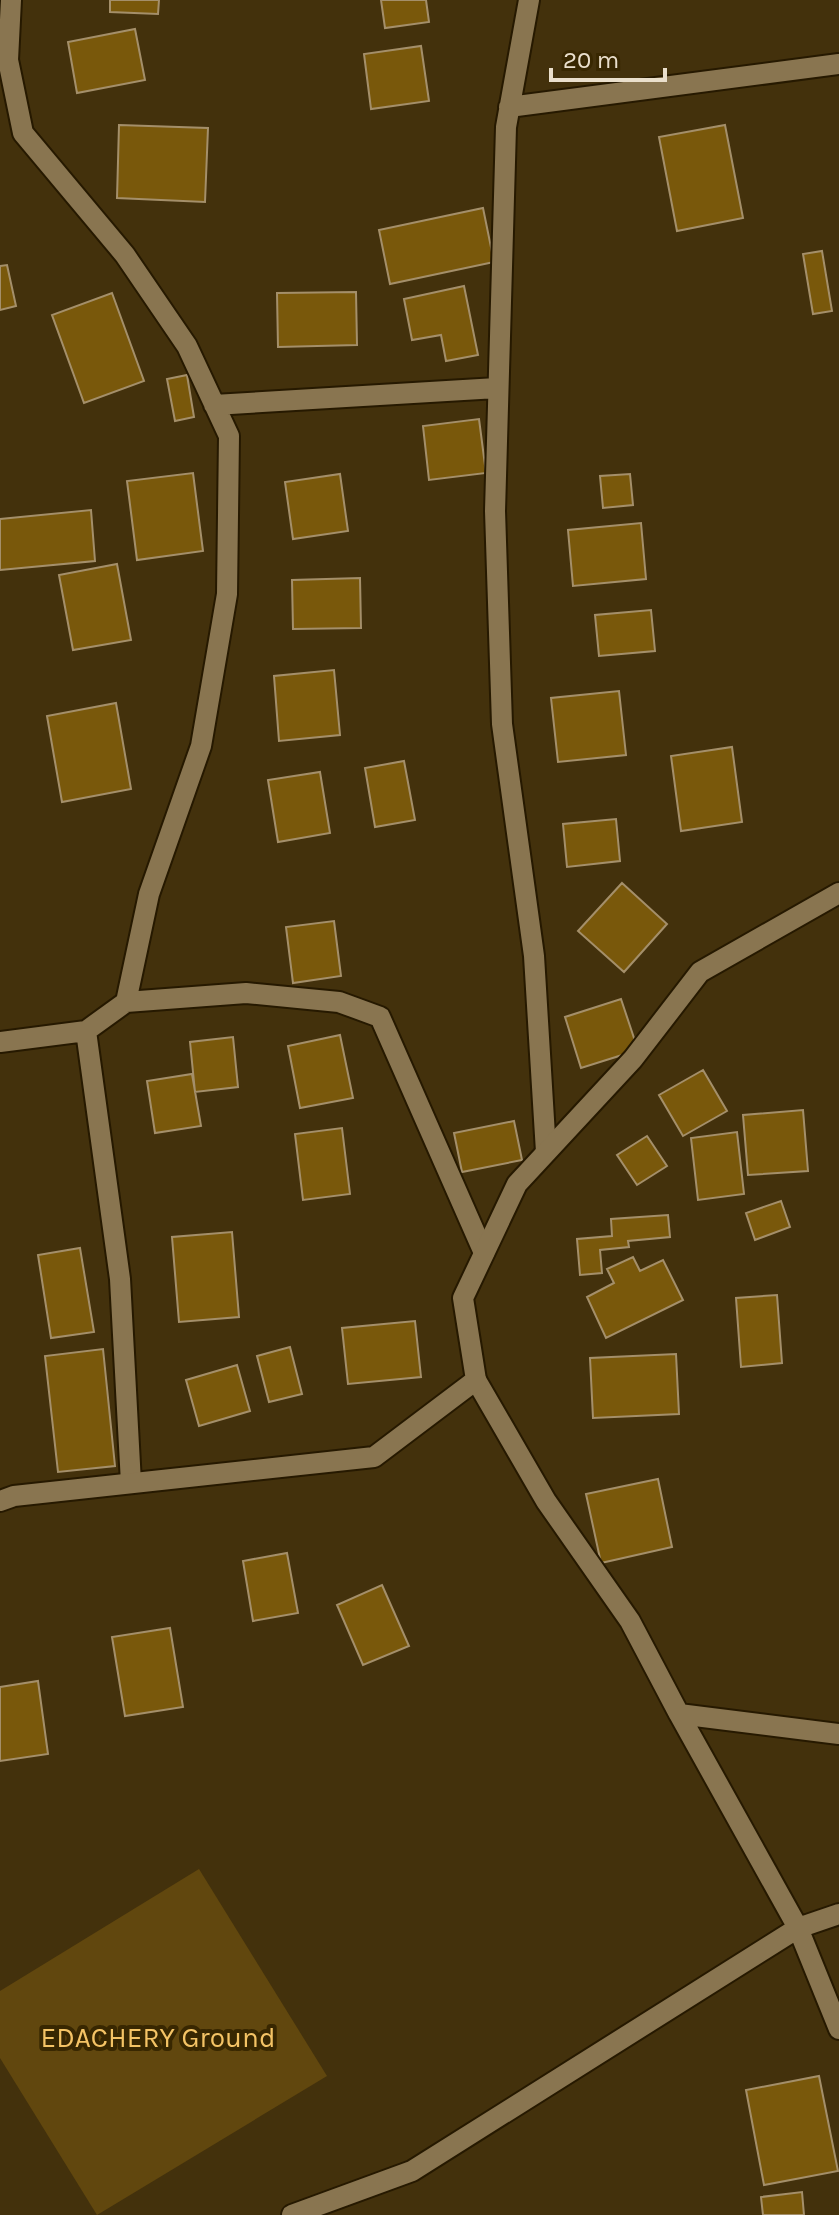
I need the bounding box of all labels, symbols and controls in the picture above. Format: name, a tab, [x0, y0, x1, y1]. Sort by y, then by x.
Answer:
scale bar	[551, 32, 665, 82]
text: 20 m	[563, 46, 619, 74]
park label: EDACHERY Ground	[41, 2021, 275, 2054]

